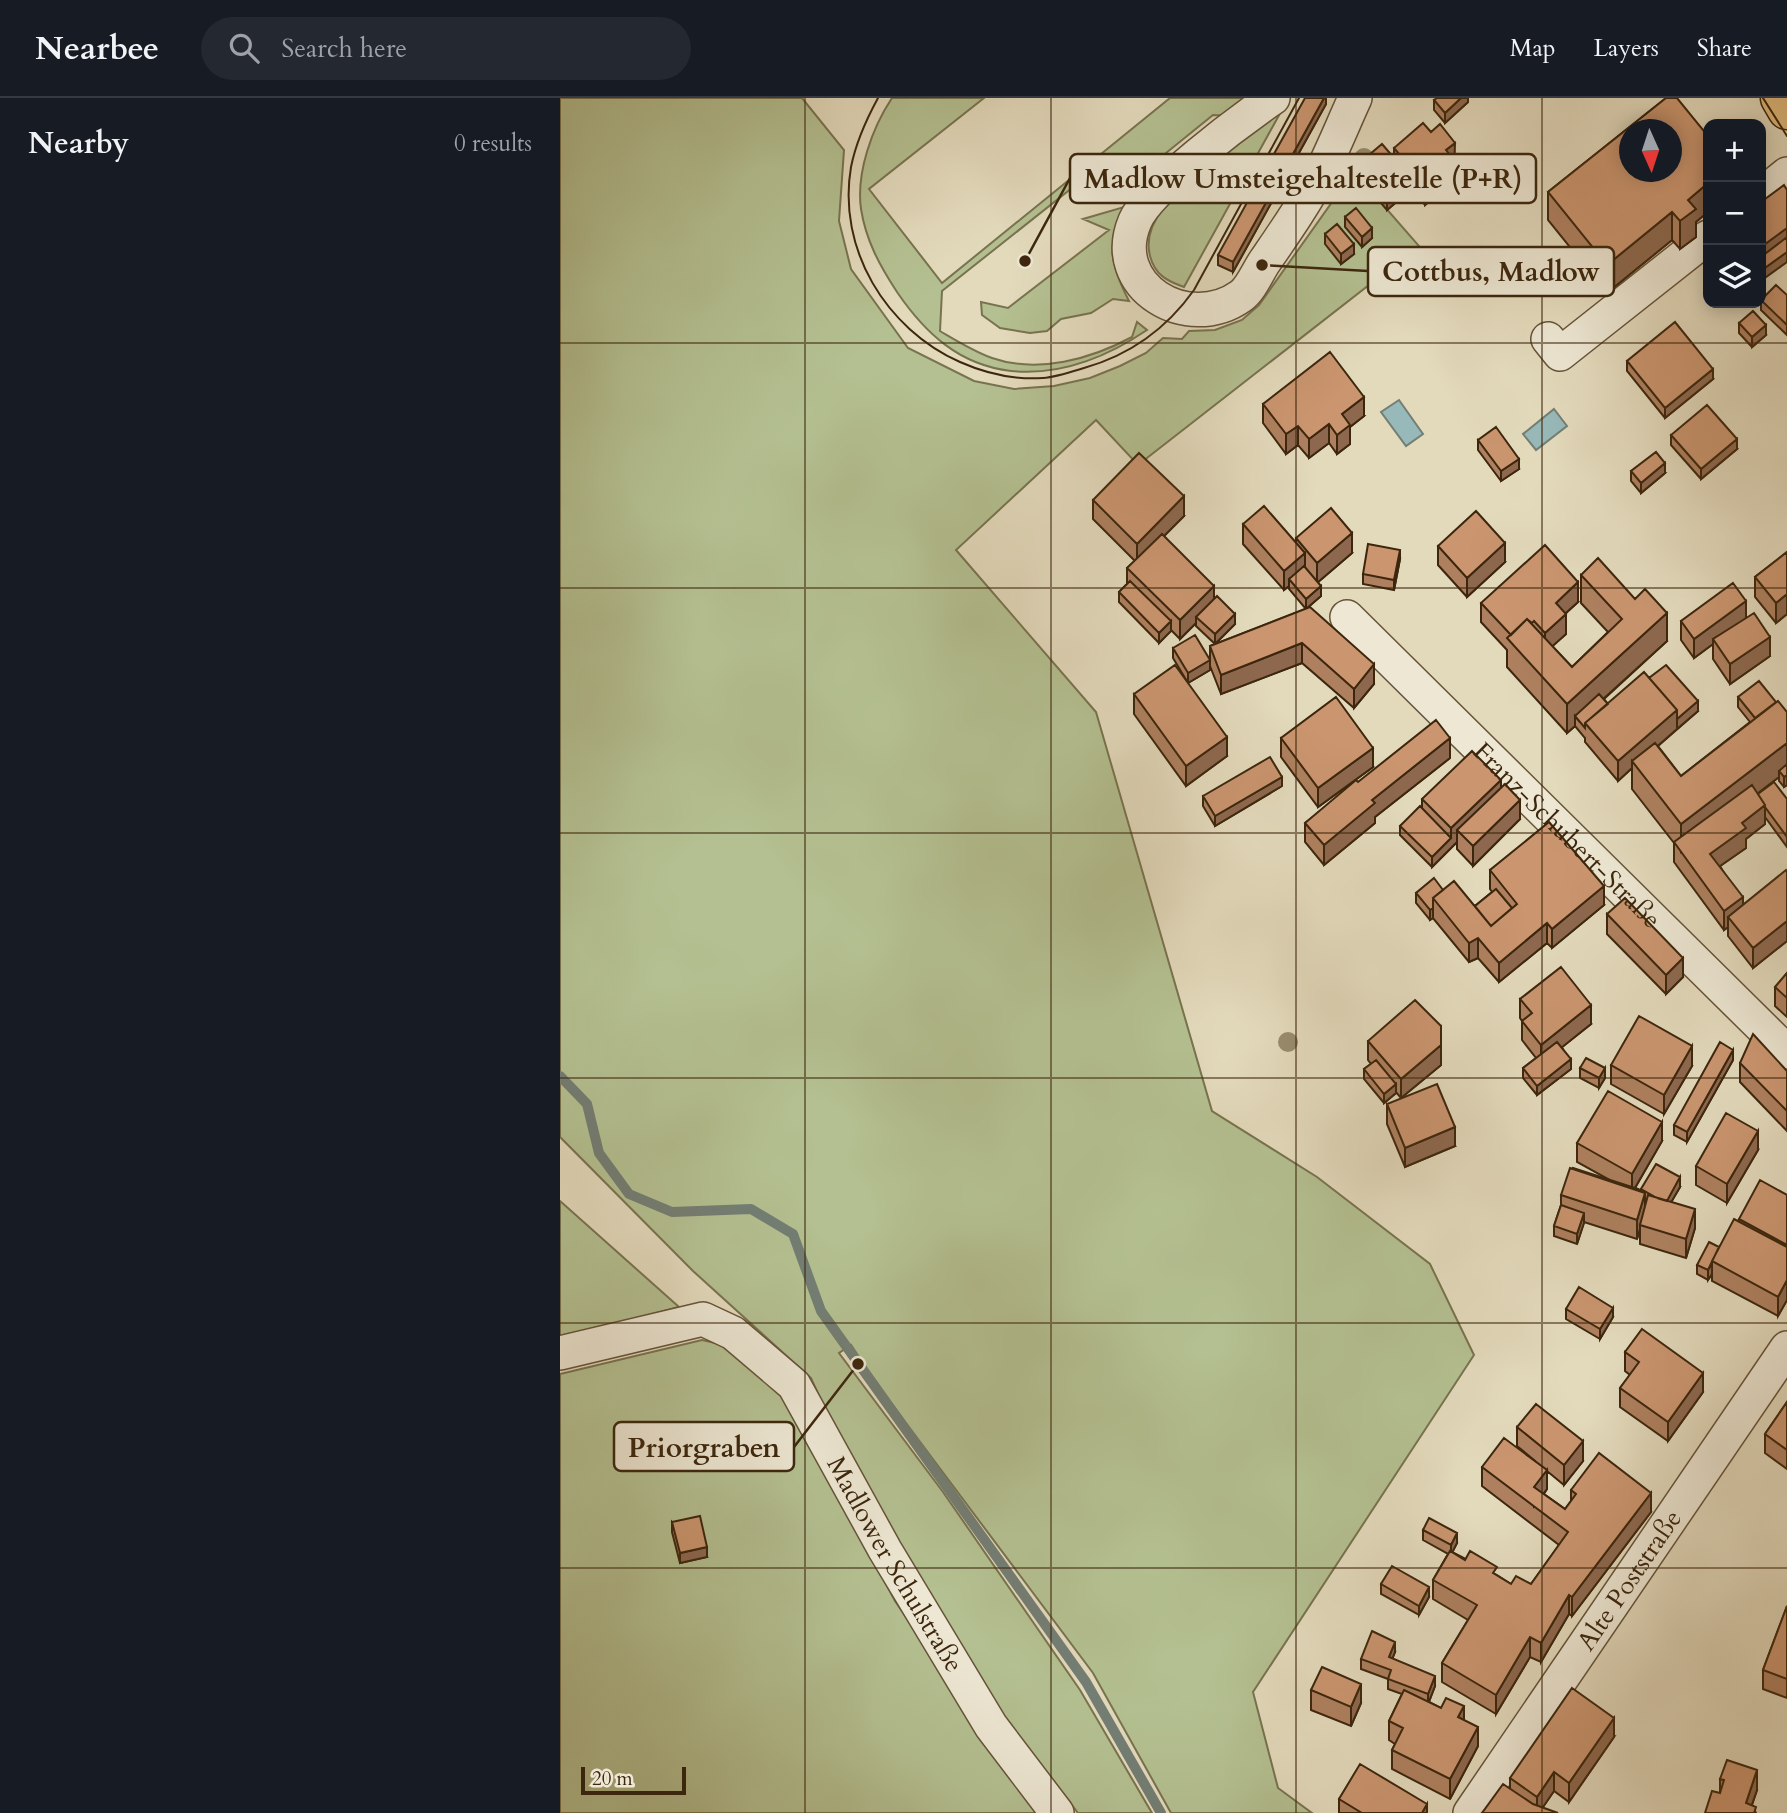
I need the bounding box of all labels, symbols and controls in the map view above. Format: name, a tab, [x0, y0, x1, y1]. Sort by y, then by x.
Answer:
search box	[201, 17, 691, 80]
text: Nearbee	[35, 26, 159, 71]
icon: search	[225, 29, 263, 67]
text: Search here	[281, 31, 407, 66]
text: Map	[1510, 32, 1556, 65]
text: Layers	[1594, 32, 1659, 65]
text: Share	[1697, 32, 1752, 65]
north arrow	[1619, 119, 1682, 182]
map controls	[1703, 119, 1766, 308]
button: +	[1703, 119, 1766, 182]
text: Nearby	[28, 123, 129, 164]
text: 0 results	[454, 128, 532, 159]
callout: Madlow Umsteigehaltestelle (P+R)	[1070, 154, 1536, 203]
text: Madlow Umsteigehaltestelle (P+R)	[1084, 160, 1522, 198]
button: −	[1703, 182, 1766, 245]
button: layers	[1703, 245, 1766, 308]
callout: Cottbus, Madlow	[1368, 247, 1614, 296]
text: Cottbus, Madlow	[1382, 253, 1600, 291]
street label: Franz-Schubert-Straße	[1465, 734, 1669, 936]
callout: Priorgraben	[614, 1422, 794, 1471]
text: Priorgraben	[628, 1429, 780, 1467]
street label: Madlower Schulstraße	[819, 1450, 972, 1679]
street label: Alte Poststraße	[1569, 1503, 1690, 1658]
scale bar	[581, 1764, 686, 1796]
text: 20 m	[592, 1766, 633, 1792]

